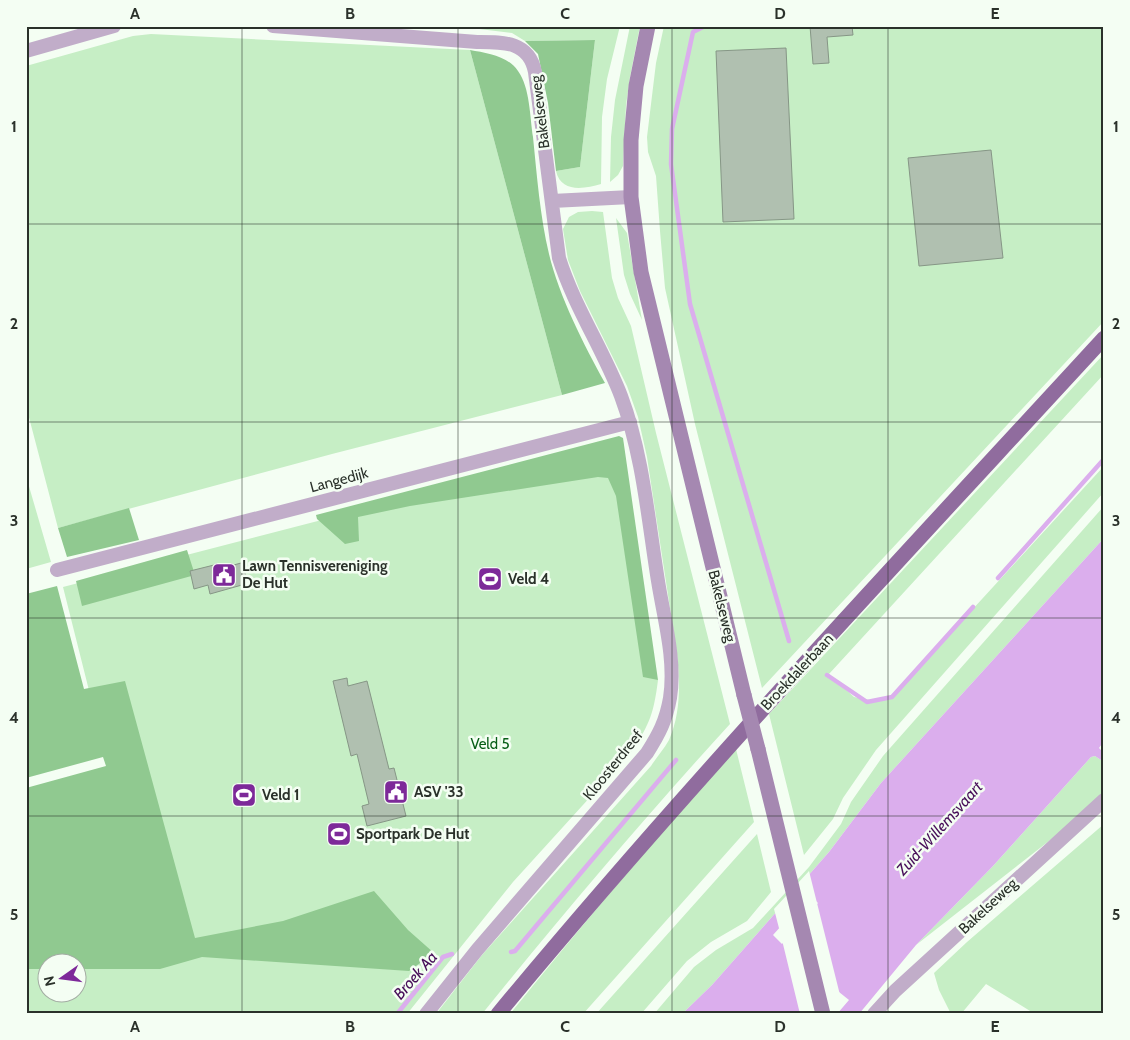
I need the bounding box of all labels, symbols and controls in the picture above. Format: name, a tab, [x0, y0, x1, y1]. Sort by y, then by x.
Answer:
text: A	[130, 4, 140, 23]
text: B	[345, 4, 355, 23]
text: C	[560, 4, 570, 23]
text: D	[774, 4, 786, 23]
text: E	[990, 4, 1000, 23]
street label: Bakelseweg	[527, 74, 553, 150]
text: 1	[11, 117, 17, 136]
text: 1	[1113, 117, 1119, 136]
text: 2	[10, 314, 18, 333]
text: 2	[1112, 314, 1120, 333]
street label: Langedijk	[308, 464, 370, 496]
text: 3	[10, 511, 18, 530]
text: 3	[1112, 511, 1120, 530]
place label: Lawn Tennisvereniging De Hut	[242, 557, 388, 592]
public building icon: Lawn Tennisvereniging De Hut	[211, 562, 237, 588]
sports icon: Veld 4	[477, 566, 503, 592]
street label: Bakelseweg	[704, 568, 740, 644]
place label: Veld 4	[508, 570, 549, 588]
street label: Broekdalerbaan	[757, 630, 837, 714]
text: 4	[9, 708, 19, 727]
text: 4	[1111, 708, 1121, 727]
street label: Kloosterdreef	[579, 726, 647, 804]
park label: Veld 5	[470, 735, 510, 753]
water label: Zuid-Willemsvaart	[892, 777, 987, 880]
public building icon: ASV '33	[383, 779, 409, 805]
sports icon: Veld 1	[231, 782, 257, 808]
place label: ASV '33	[414, 783, 464, 801]
place label: Veld 1	[262, 786, 300, 804]
sports icon: Sportpark De Hut	[326, 821, 352, 847]
place label: Sportpark De Hut	[356, 825, 470, 843]
street label: Bakelseweg	[955, 874, 1021, 938]
text: 5	[10, 905, 18, 924]
text: 5	[1112, 905, 1120, 924]
water label: Broek Aa	[389, 948, 441, 1003]
north arrow	[38, 952, 88, 1002]
text: N	[39, 974, 59, 988]
text: A	[130, 1017, 140, 1036]
text: B	[345, 1017, 355, 1036]
text: C	[560, 1017, 570, 1036]
text: D	[774, 1017, 786, 1036]
text: E	[990, 1017, 1000, 1036]

